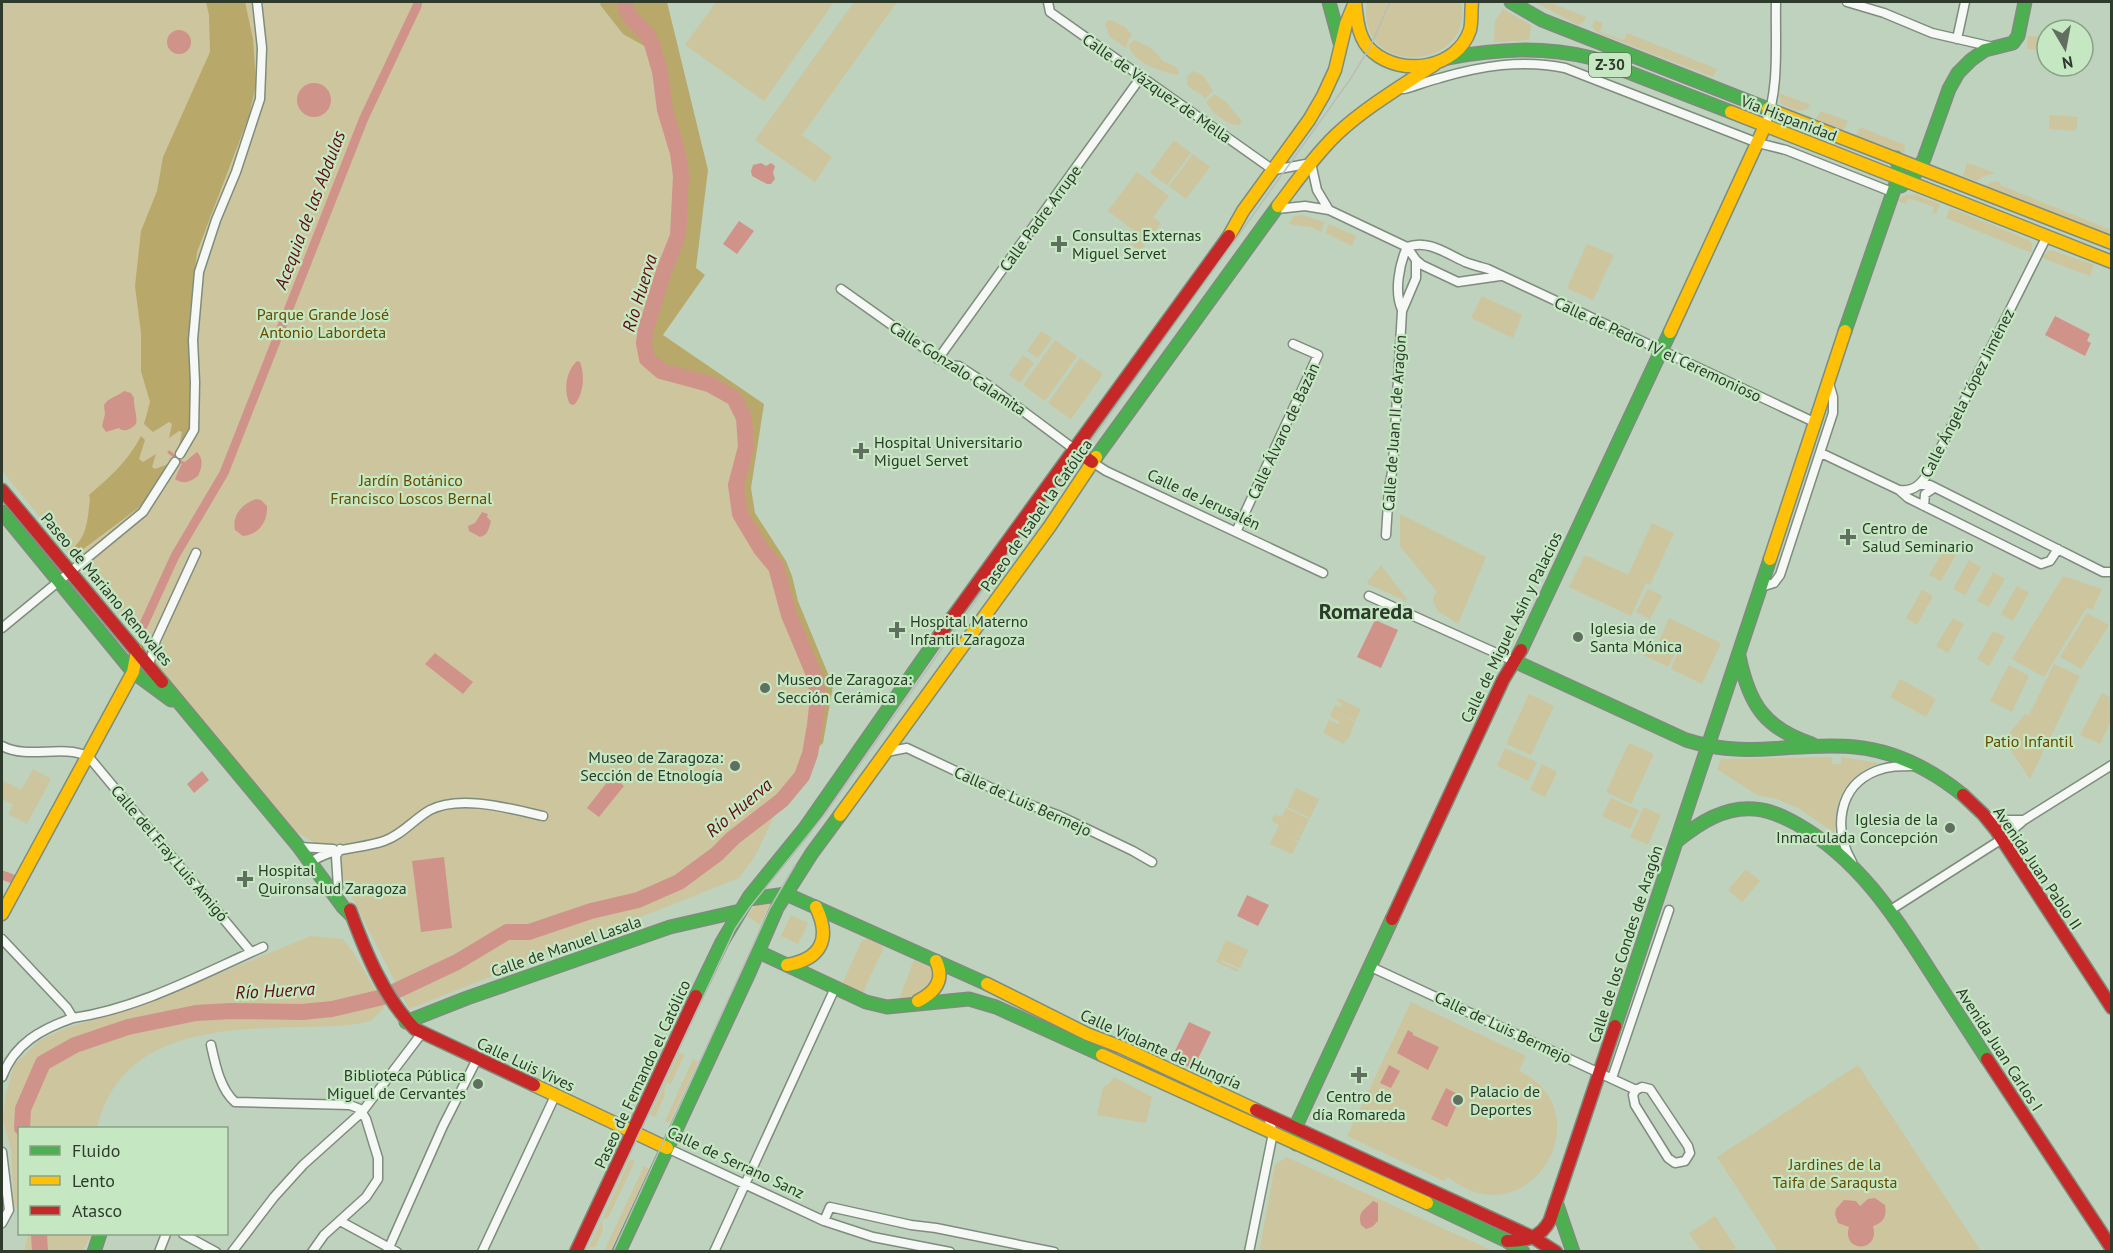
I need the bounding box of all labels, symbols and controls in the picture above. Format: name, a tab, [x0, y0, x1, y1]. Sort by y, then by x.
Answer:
north arrow	[2035, 18, 2095, 78]
street label: Calle de Vázquez de Mella	[1079, 29, 1235, 147]
text: N	[2061, 52, 2075, 74]
road number: Z-30	[1589, 53, 1631, 77]
street label: Vía Hispanidad	[1737, 90, 1840, 146]
water label: Acequia de las Abdulas	[268, 127, 351, 293]
street label: Calle Padre Arrupe	[995, 161, 1085, 275]
place label: Consultas Externas Miguel Servet	[1072, 225, 1202, 263]
marker: Consultas Externas Miguel Servet	[1050, 235, 1068, 253]
water label: Río Huerva	[617, 251, 662, 334]
street label: Calle de Pedro IV el Ceremonioso	[1551, 292, 1765, 406]
park label: Parque Grande José Antonio Labordeta	[257, 304, 389, 342]
street label: Calle Ángela López Jiménez	[1916, 305, 2018, 481]
street label: Calle Gonzalo Calamita	[886, 316, 1030, 420]
street label: Calle de Juan II de Aragón	[1378, 334, 1410, 512]
street label: Calle Álvaro de Bazán	[1243, 360, 1323, 502]
place label: Hospital Universitario Miguel Servet	[874, 432, 1023, 470]
street label: Paseo de Isabel la Católica	[976, 435, 1096, 595]
marker: Hospital Universitario Miguel Servet	[852, 442, 870, 460]
street label: Calle de Jerusalén	[1144, 464, 1264, 534]
park label: Jardín Botánico Francisco Loscos Bernal	[330, 470, 492, 508]
street label: Paseo de Mariano Renovales	[37, 508, 177, 670]
place label: Centro de Salud Seminario	[1862, 518, 1974, 556]
street label: Calle de Miguel Asín y Palacios	[1456, 528, 1566, 726]
marker: Centro de Salud Seminario	[1839, 528, 1857, 546]
district label: Romareda	[1319, 597, 1413, 625]
place label: Hospital Materno Infantil Zaragoza	[910, 611, 1028, 649]
place label: Iglesia de Santa Mónica	[1590, 618, 1682, 656]
marker: Hospital Materno Infantil Zaragoza	[888, 621, 906, 639]
marker: Iglesia de Santa Mónica	[1571, 630, 1585, 644]
place label: Museo de Zaragoza: Sección Cerámica	[777, 669, 912, 707]
marker: Museo de Zaragoza: Sección Cerámica	[758, 681, 772, 695]
park label: Patio Infantil	[1985, 731, 2074, 751]
place label: Museo de Zaragoza: Sección de Etnología	[580, 747, 723, 785]
marker: Museo de Zaragoza: Sección de Etnología	[728, 759, 742, 773]
street label: Calle de Luis Bermejo	[951, 762, 1095, 840]
water label: Río Huerva	[701, 773, 777, 842]
street label: Calle del Fray Luis Amigó	[107, 781, 233, 925]
street label: Avenida Juan Pablo II	[1989, 803, 2087, 933]
place label: Iglesia de la Inmaculada Concepción	[1776, 809, 1938, 847]
marker: Iglesia de la Inmaculada Concepción	[1943, 821, 1957, 835]
street label: Calle de los Condes de Aragón	[1584, 843, 1666, 1045]
place label: Hospital Quironsalud Zaragoza	[258, 860, 407, 898]
marker: Hospital Quironsalud Zaragoza	[236, 870, 254, 888]
street label: Calle de Manuel Lasala	[488, 911, 644, 981]
water label: Río Huerva	[235, 977, 316, 1004]
street label: Paseo de Fernando el Católico	[589, 977, 695, 1171]
street label: Avenida Juan Carlos I	[1952, 983, 2048, 1115]
street label: Calle de Luis Bermejo	[1432, 987, 1574, 1067]
street label: Calle Violante de Hungría	[1077, 1004, 1245, 1094]
street label: Calle Luis Vives	[474, 1033, 578, 1096]
place label: Biblioteca Pública Miguel de Cervantes	[327, 1065, 466, 1103]
marker: Centro de día Romareda	[1350, 1066, 1368, 1084]
marker: Biblioteca Pública Miguel de Cervantes	[471, 1077, 485, 1091]
place label: Palacio de Deportes	[1470, 1081, 1540, 1119]
place label: Centro de día Romareda	[1312, 1086, 1406, 1124]
marker: Palacio de Deportes	[1451, 1093, 1465, 1107]
street label: Calle de Serrano Sanz	[664, 1121, 808, 1203]
legend	[18, 1127, 228, 1235]
text: Fluido	[72, 1139, 120, 1162]
park label: Jardines de la Taifa de Saraqusta	[1773, 1154, 1897, 1192]
text: Lento	[72, 1169, 115, 1192]
text: Atasco	[72, 1199, 122, 1222]

